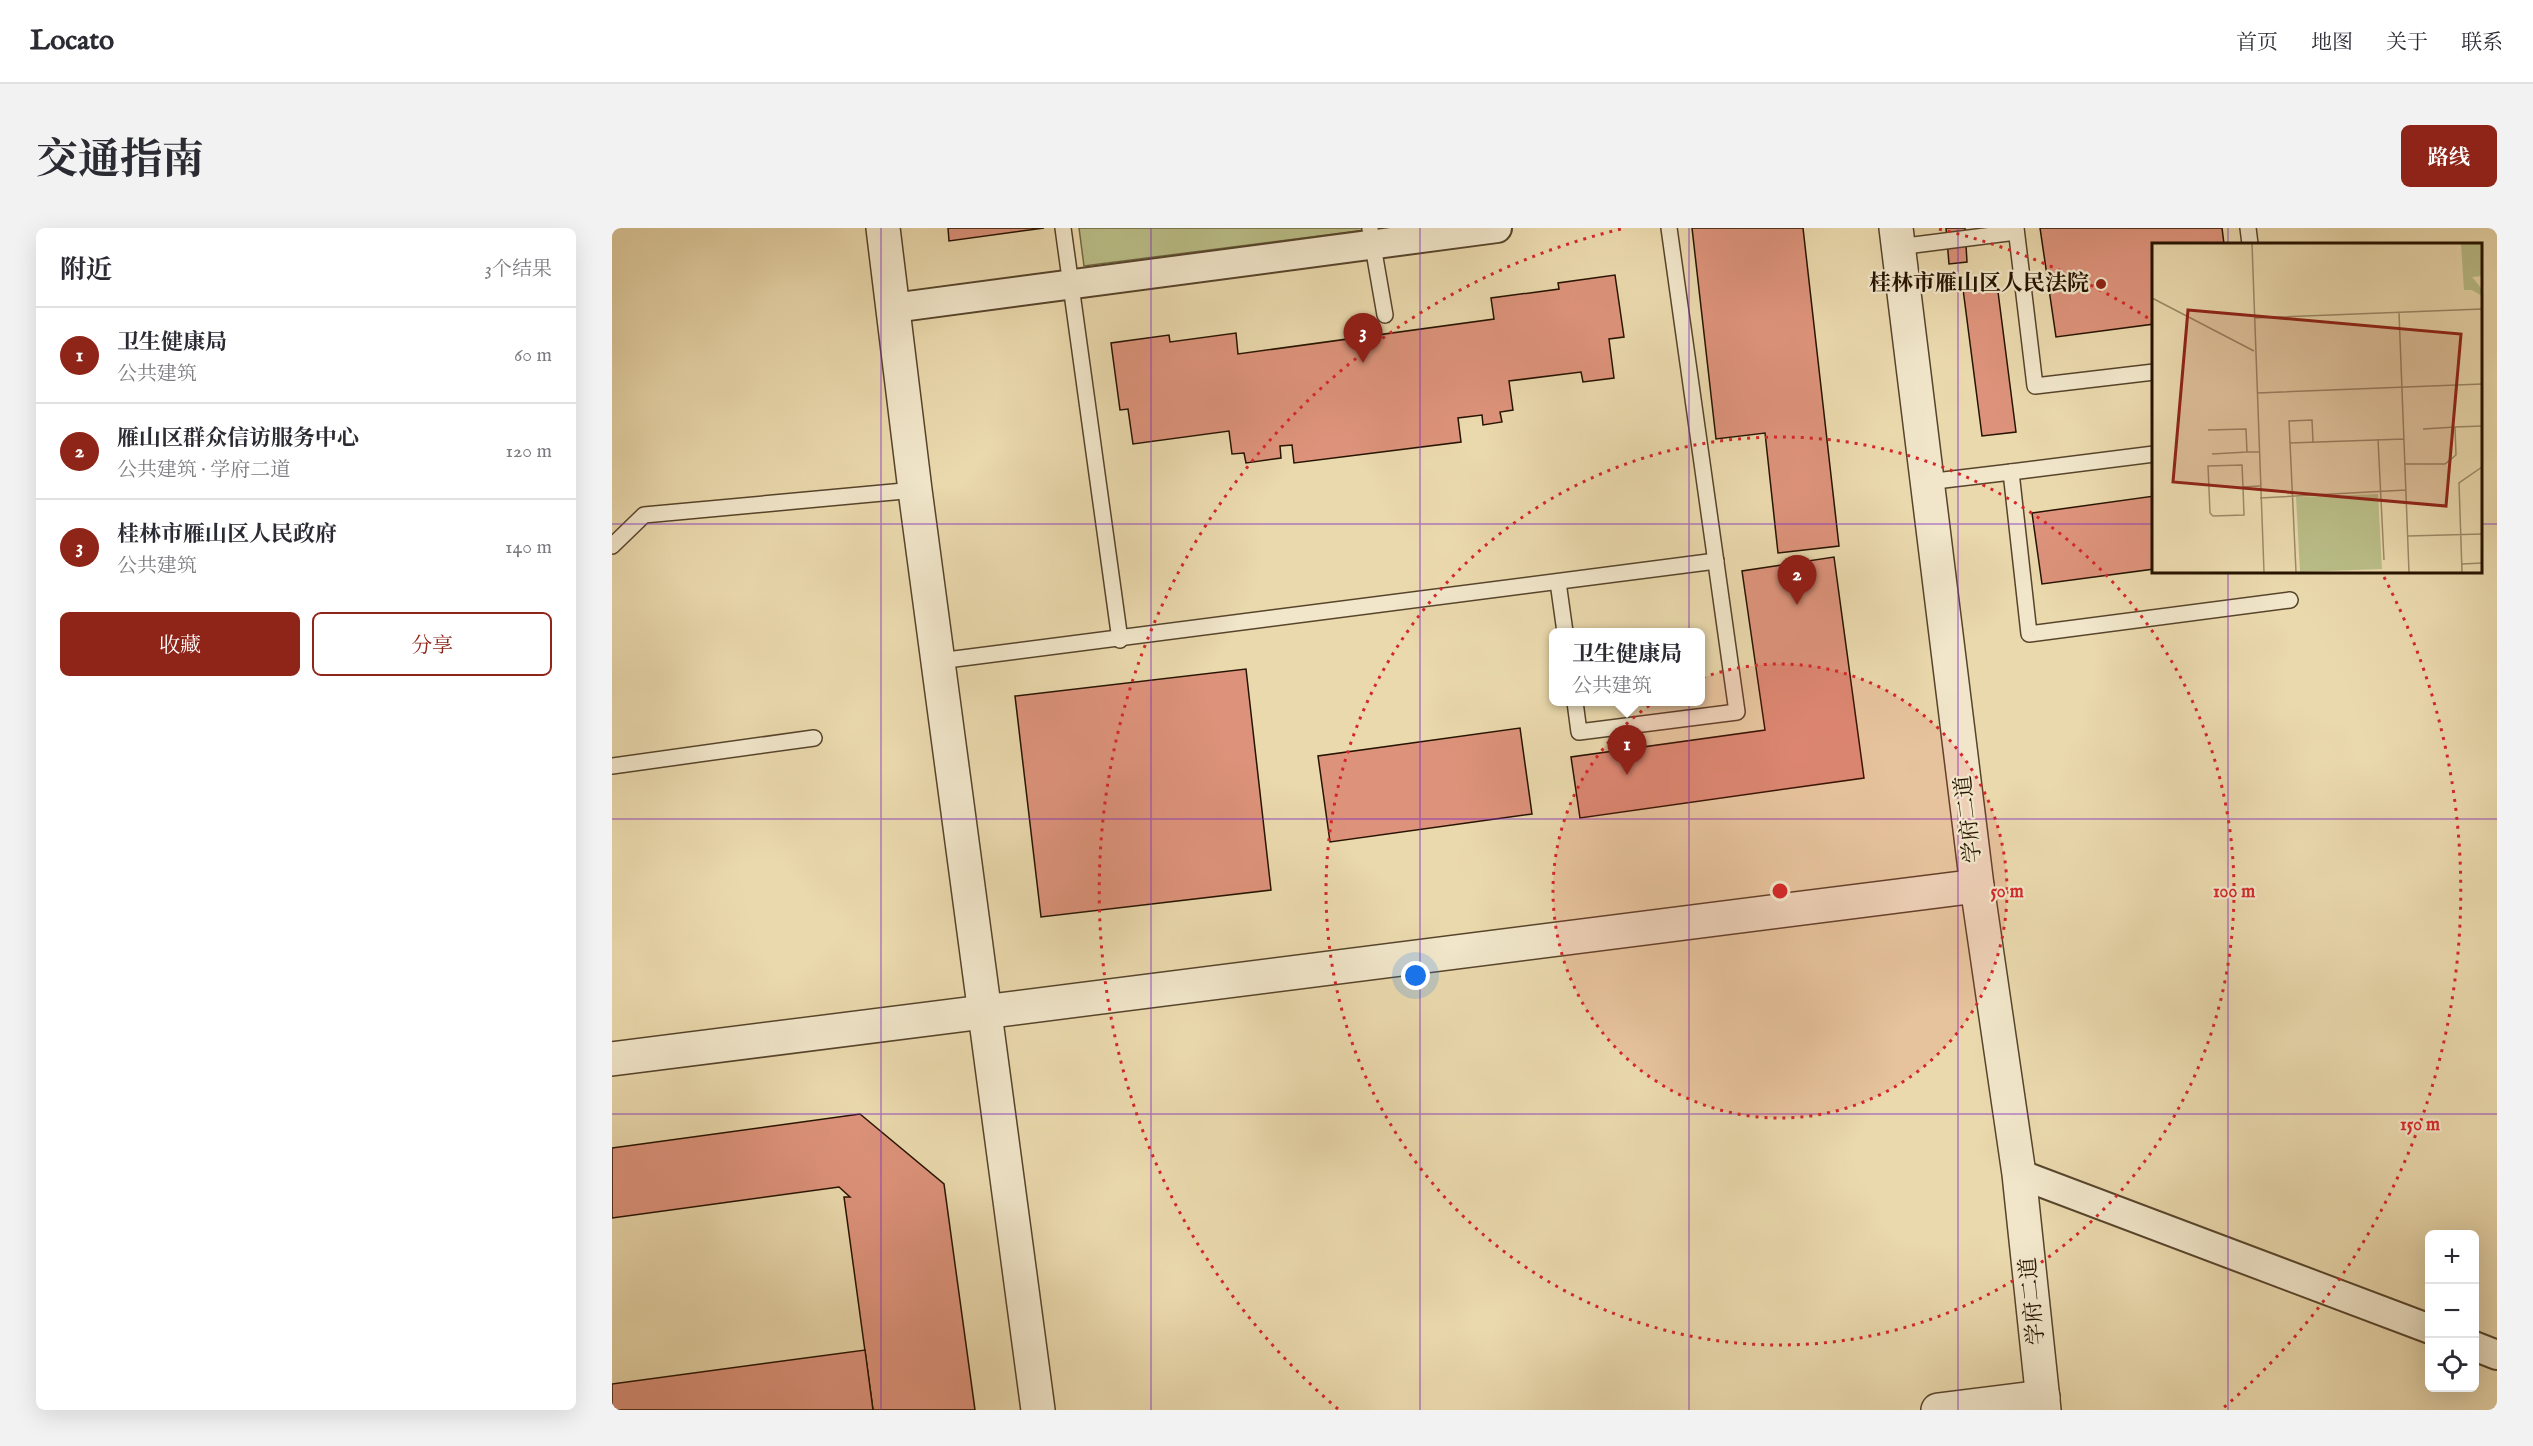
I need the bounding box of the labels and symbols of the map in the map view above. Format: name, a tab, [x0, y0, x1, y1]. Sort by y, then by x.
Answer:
inset map	[2152, 243, 2482, 573]
place label: 桂林市雁山区人民法院	[1869, 270, 2089, 298]
marker: 桂林市雁山区人民法院	[2094, 277, 2108, 291]
pin: 3	[1344, 314, 1383, 363]
pin: 2	[1778, 556, 1816, 605]
pin: 1	[1608, 726, 1646, 775]
street label: 学府二道	[1950, 774, 1988, 864]
centre of rings	[1770, 881, 1790, 901]
text: 50 m	[1990, 881, 2024, 904]
text: 100 m	[2213, 881, 2255, 904]
your location	[1401, 961, 1430, 990]
text: 150 m	[2400, 1114, 2440, 1137]
street label: 学府二道	[2014, 1256, 2052, 1346]

